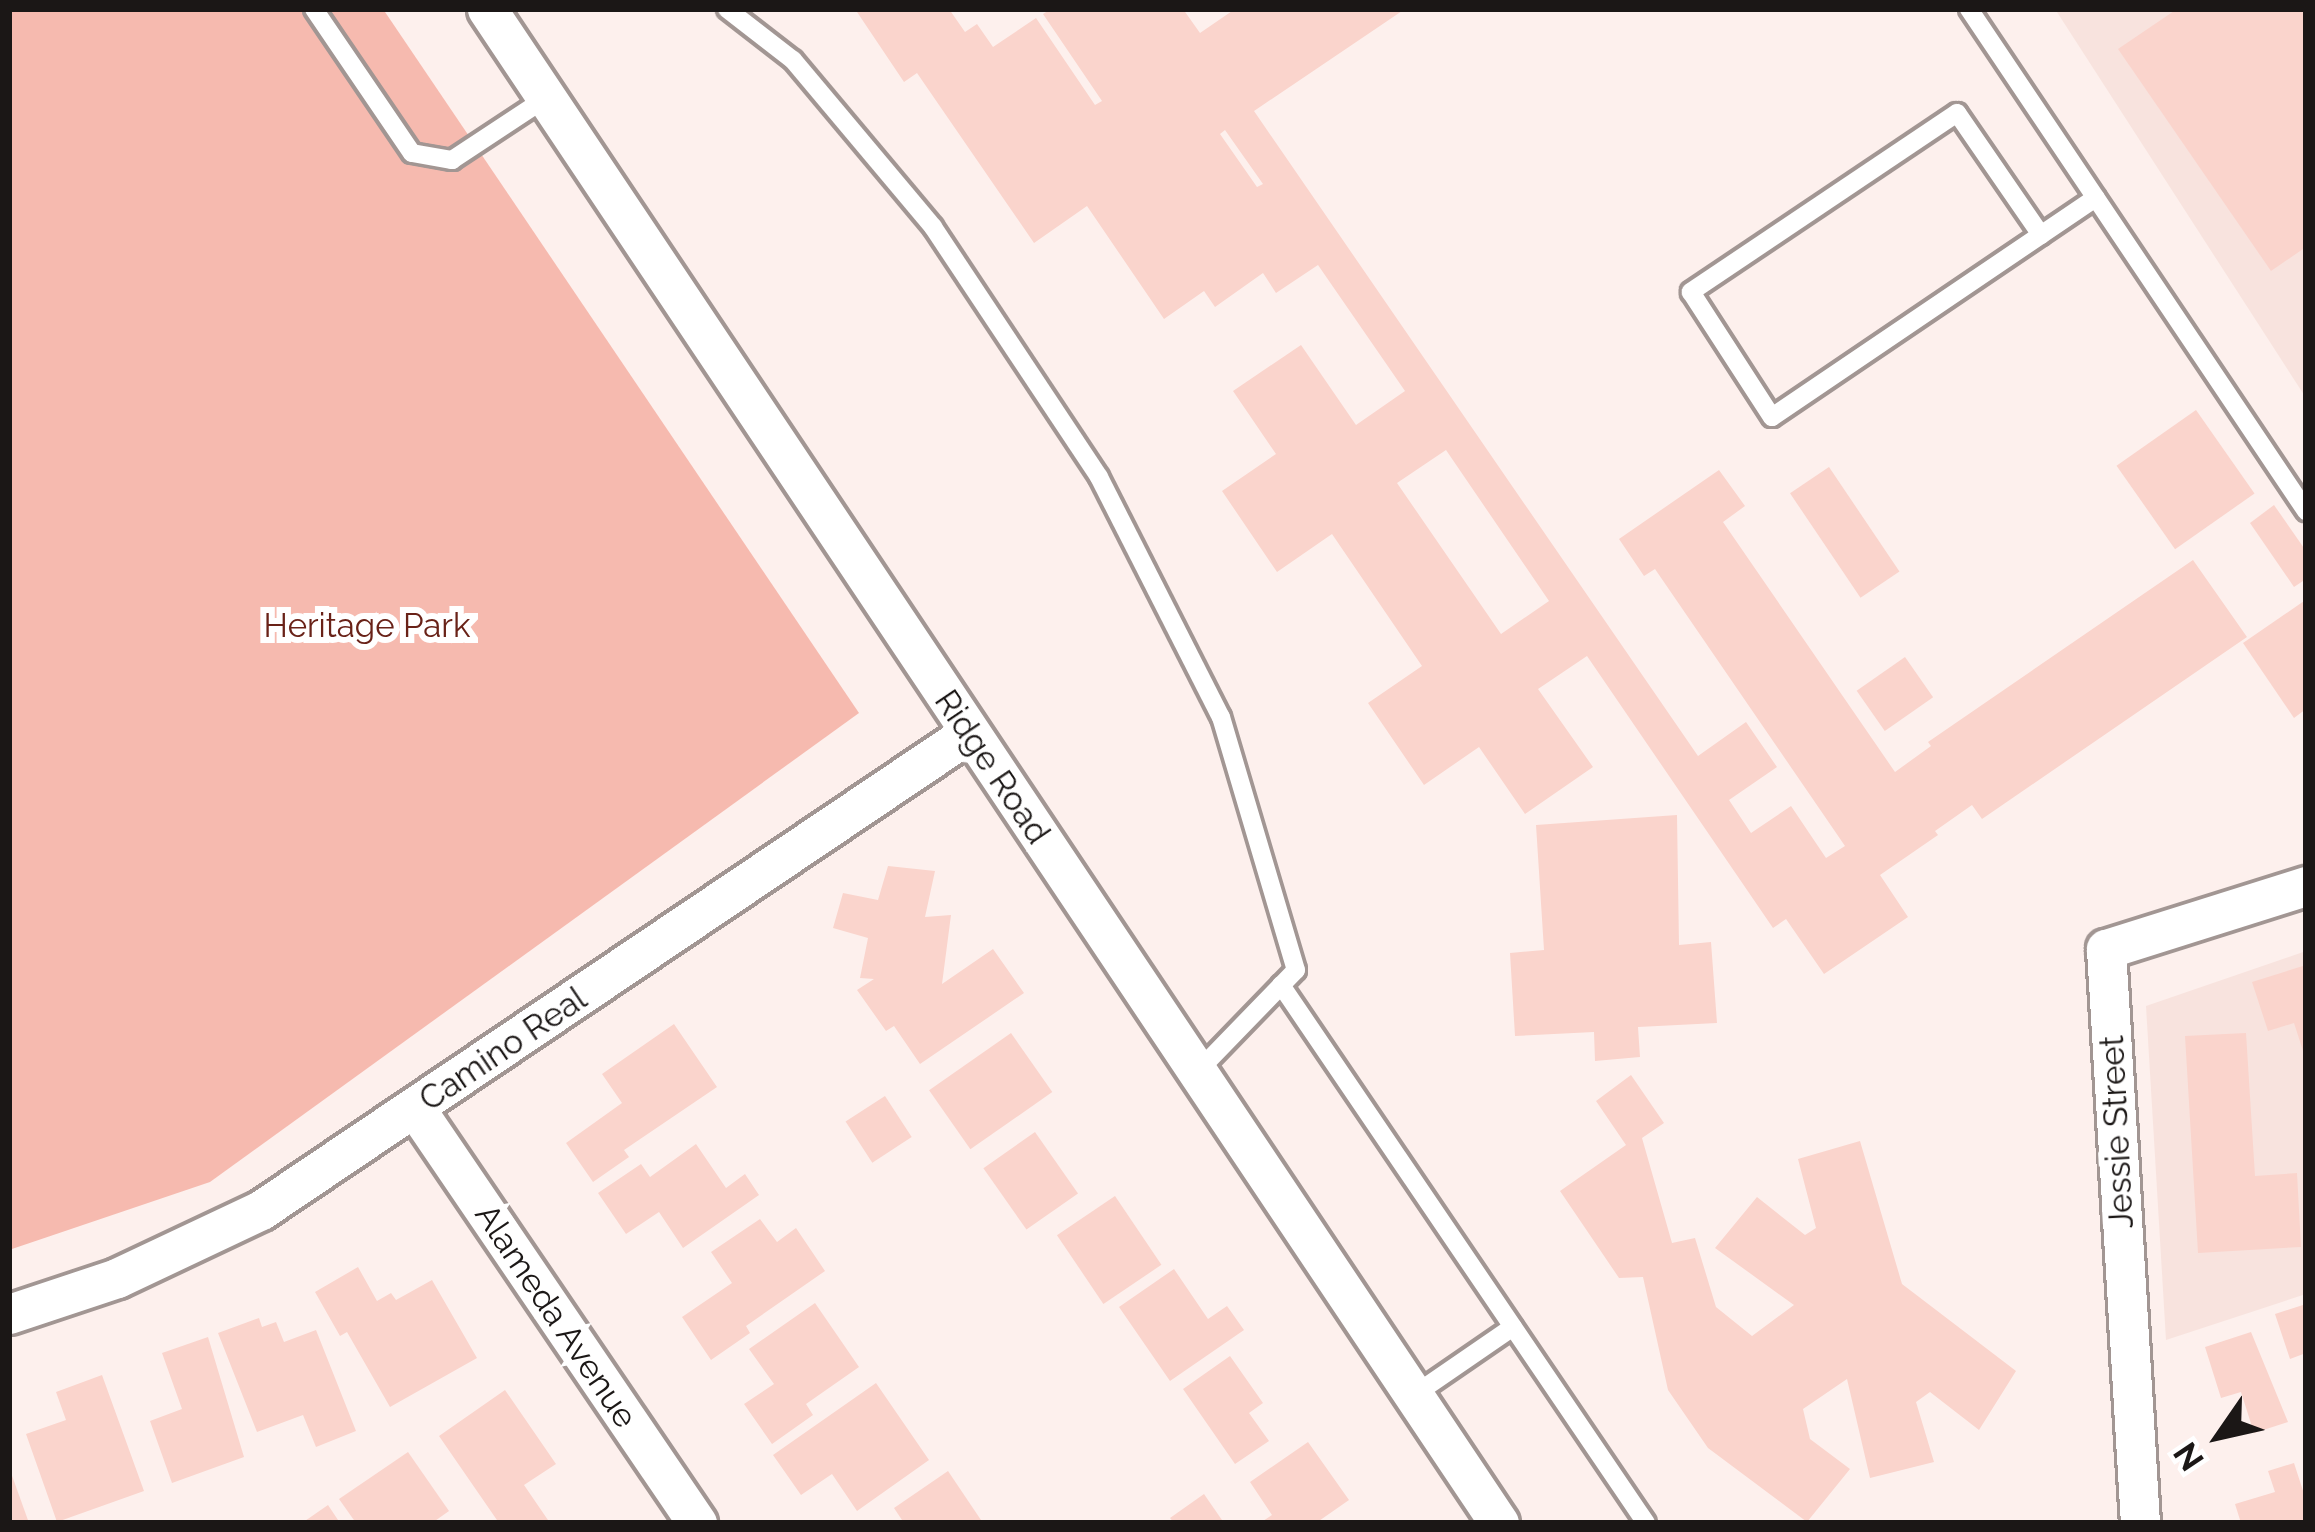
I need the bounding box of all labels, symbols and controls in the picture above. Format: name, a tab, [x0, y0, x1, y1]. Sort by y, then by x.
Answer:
park label: Heritage Park	[264, 606, 470, 646]
street label: Ridge Road	[926, 683, 1058, 851]
street label: Camino Real	[412, 979, 594, 1119]
street label: Jessie Street	[2092, 1034, 2142, 1230]
street label: Alameda Avenue	[466, 1196, 646, 1436]
north arrow	[2159, 1376, 2279, 1496]
text: N	[2166, 1435, 2212, 1478]

